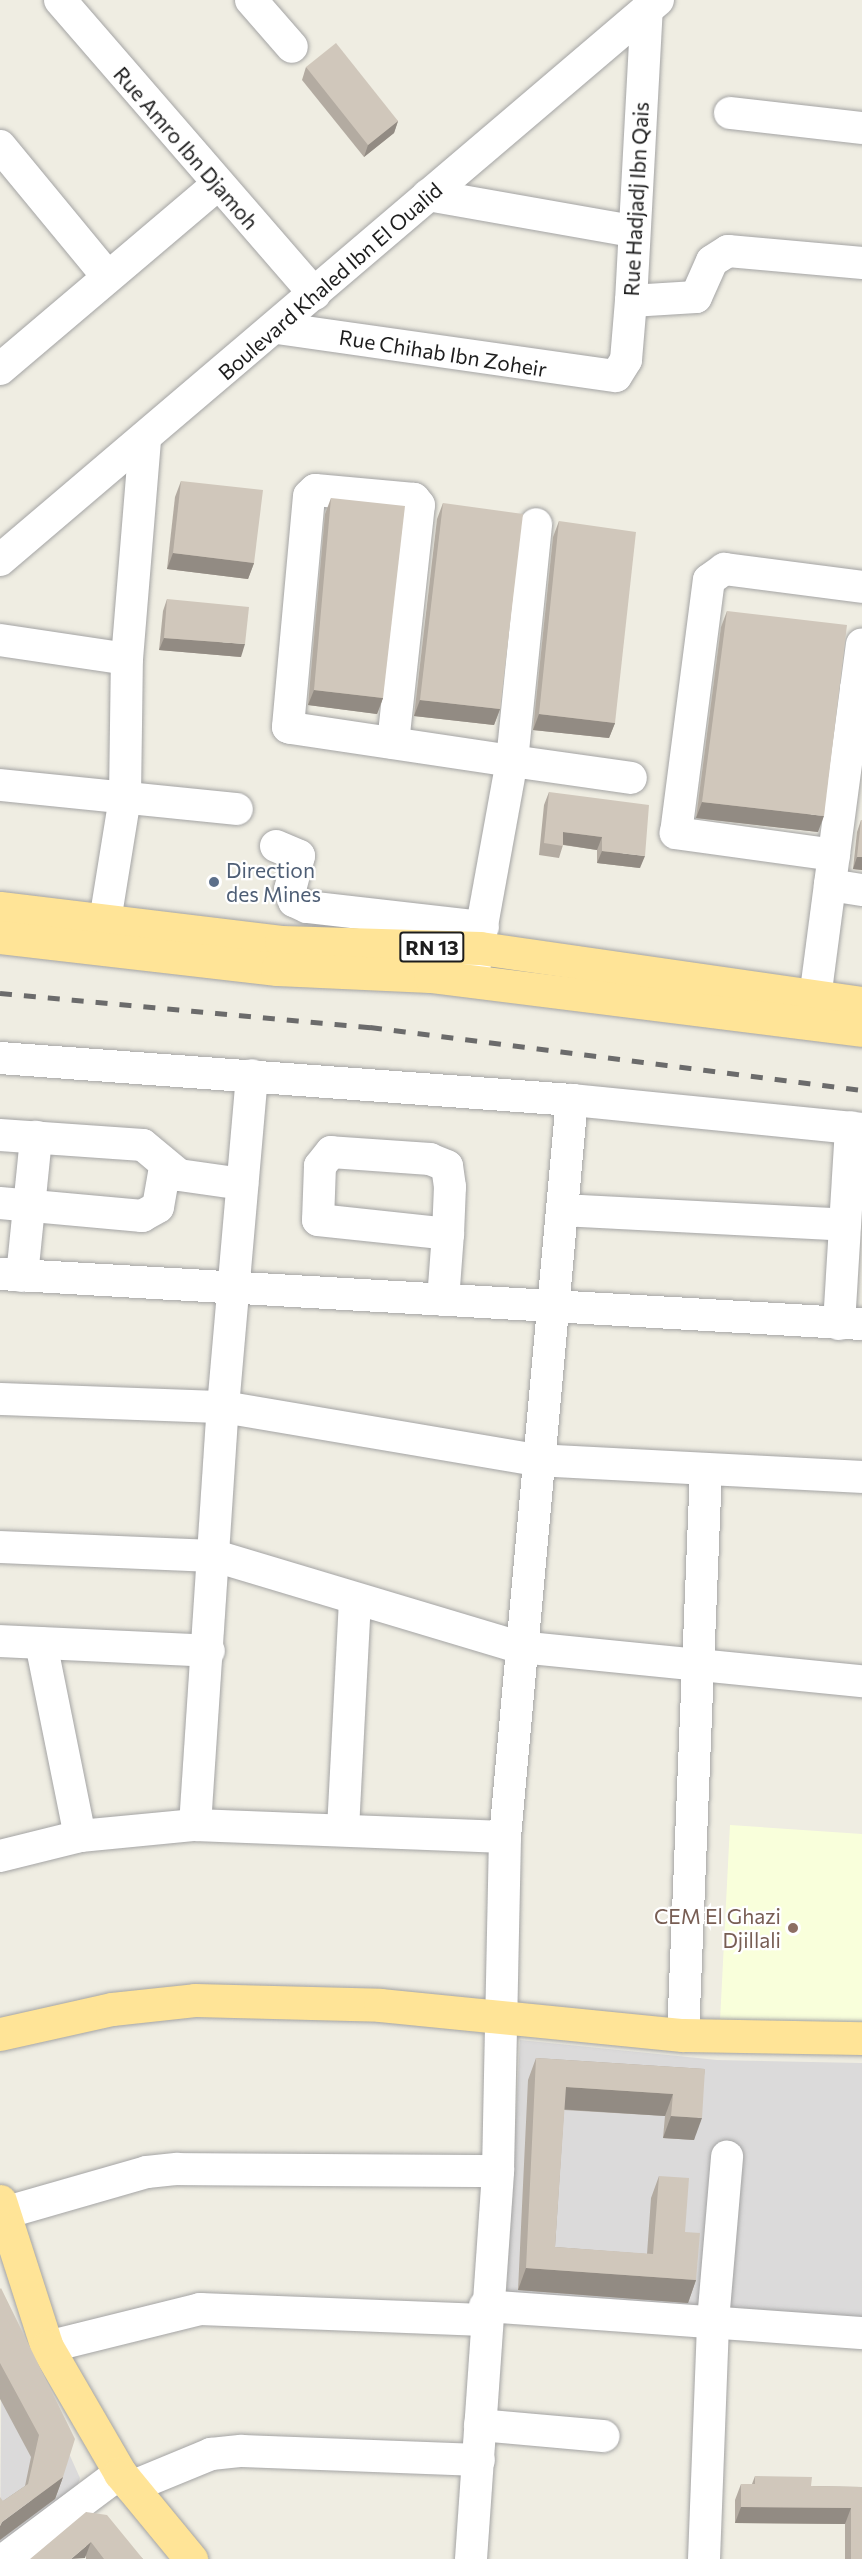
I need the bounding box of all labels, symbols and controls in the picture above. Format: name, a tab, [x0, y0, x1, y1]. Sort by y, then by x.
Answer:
street label: Rue Amro Ibn Djamoh	[109, 62, 263, 234]
street label: Rue Hadjadj Ibn Qais	[618, 101, 654, 297]
street label: Boulevard Khaled Ibn El Oualid	[213, 177, 447, 385]
street label: Rue Chihab Ibn Zoheir	[337, 324, 549, 382]
place label: Direction des Mines	[226, 857, 321, 907]
marker: Direction des Mines	[207, 875, 221, 889]
road number: RN 13	[399, 930, 465, 964]
place label: CEM El Ghazi Djillali	[654, 1903, 781, 1953]
marker: CEM El Ghazi Djillali	[786, 1921, 800, 1935]

